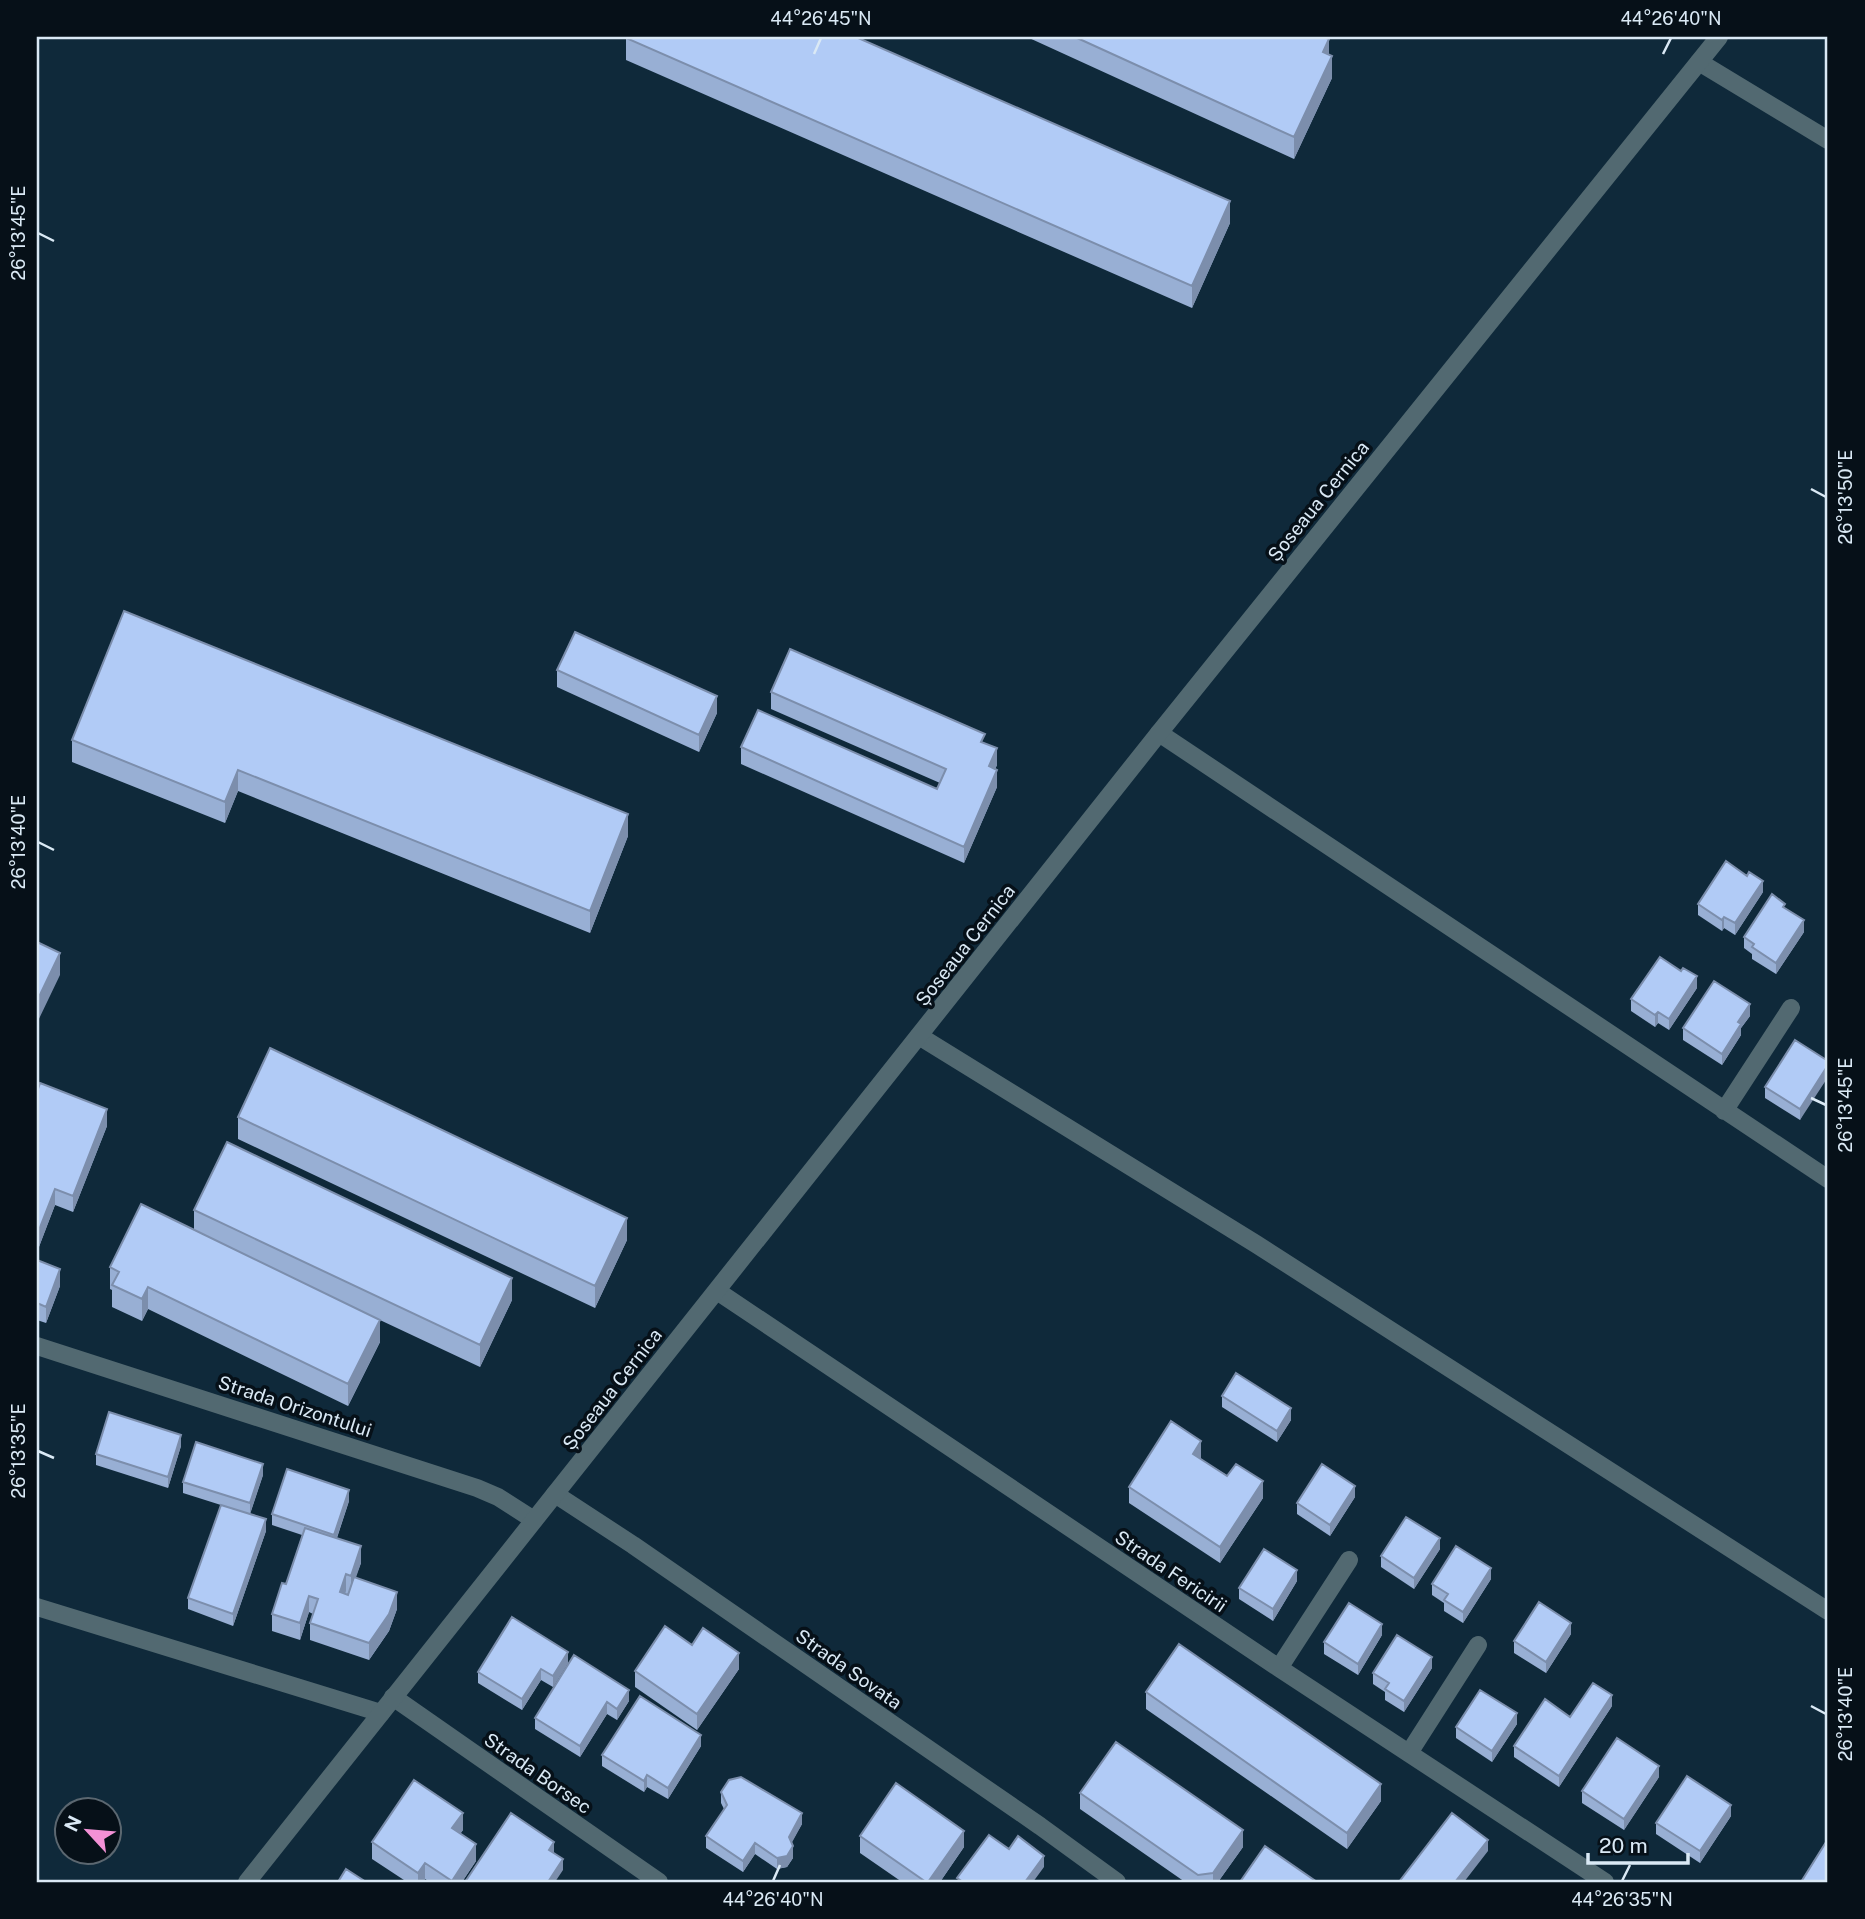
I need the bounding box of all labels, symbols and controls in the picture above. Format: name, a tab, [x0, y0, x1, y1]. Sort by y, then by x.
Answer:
text: 44°26'45"N	[770, 8, 872, 29]
text: 44°26'40"N	[1621, 8, 1721, 29]
text: 26°13'45"E	[8, 186, 29, 280]
street label: Șoseaua Cernica	[1263, 437, 1373, 565]
text: 26°13'50"E	[1835, 450, 1856, 544]
text: 26°13'40"E	[8, 795, 29, 889]
street label: Șoseaua Cernica	[911, 880, 1019, 1010]
text: 26°13'45"E	[1835, 1058, 1856, 1152]
street label: Șoseaua Cernica	[558, 1324, 666, 1454]
street label: Strada Orizontului	[216, 1371, 374, 1441]
text: 26°13'35"E	[8, 1403, 29, 1499]
street label: Strada Fericirii	[1111, 1526, 1231, 1616]
street label: Strada Sovata	[792, 1624, 906, 1714]
text: 26°13'40"E	[1835, 1667, 1856, 1761]
street label: Strada Borsec	[480, 1728, 596, 1818]
north arrow	[52, 1797, 122, 1867]
text: N	[60, 1812, 86, 1835]
scale bar	[1588, 1821, 1688, 1865]
text: 20 m	[1599, 1833, 1648, 1858]
text: 44°26'40"N	[723, 1889, 823, 1910]
text: 44°26'35"N	[1571, 1889, 1673, 1910]

